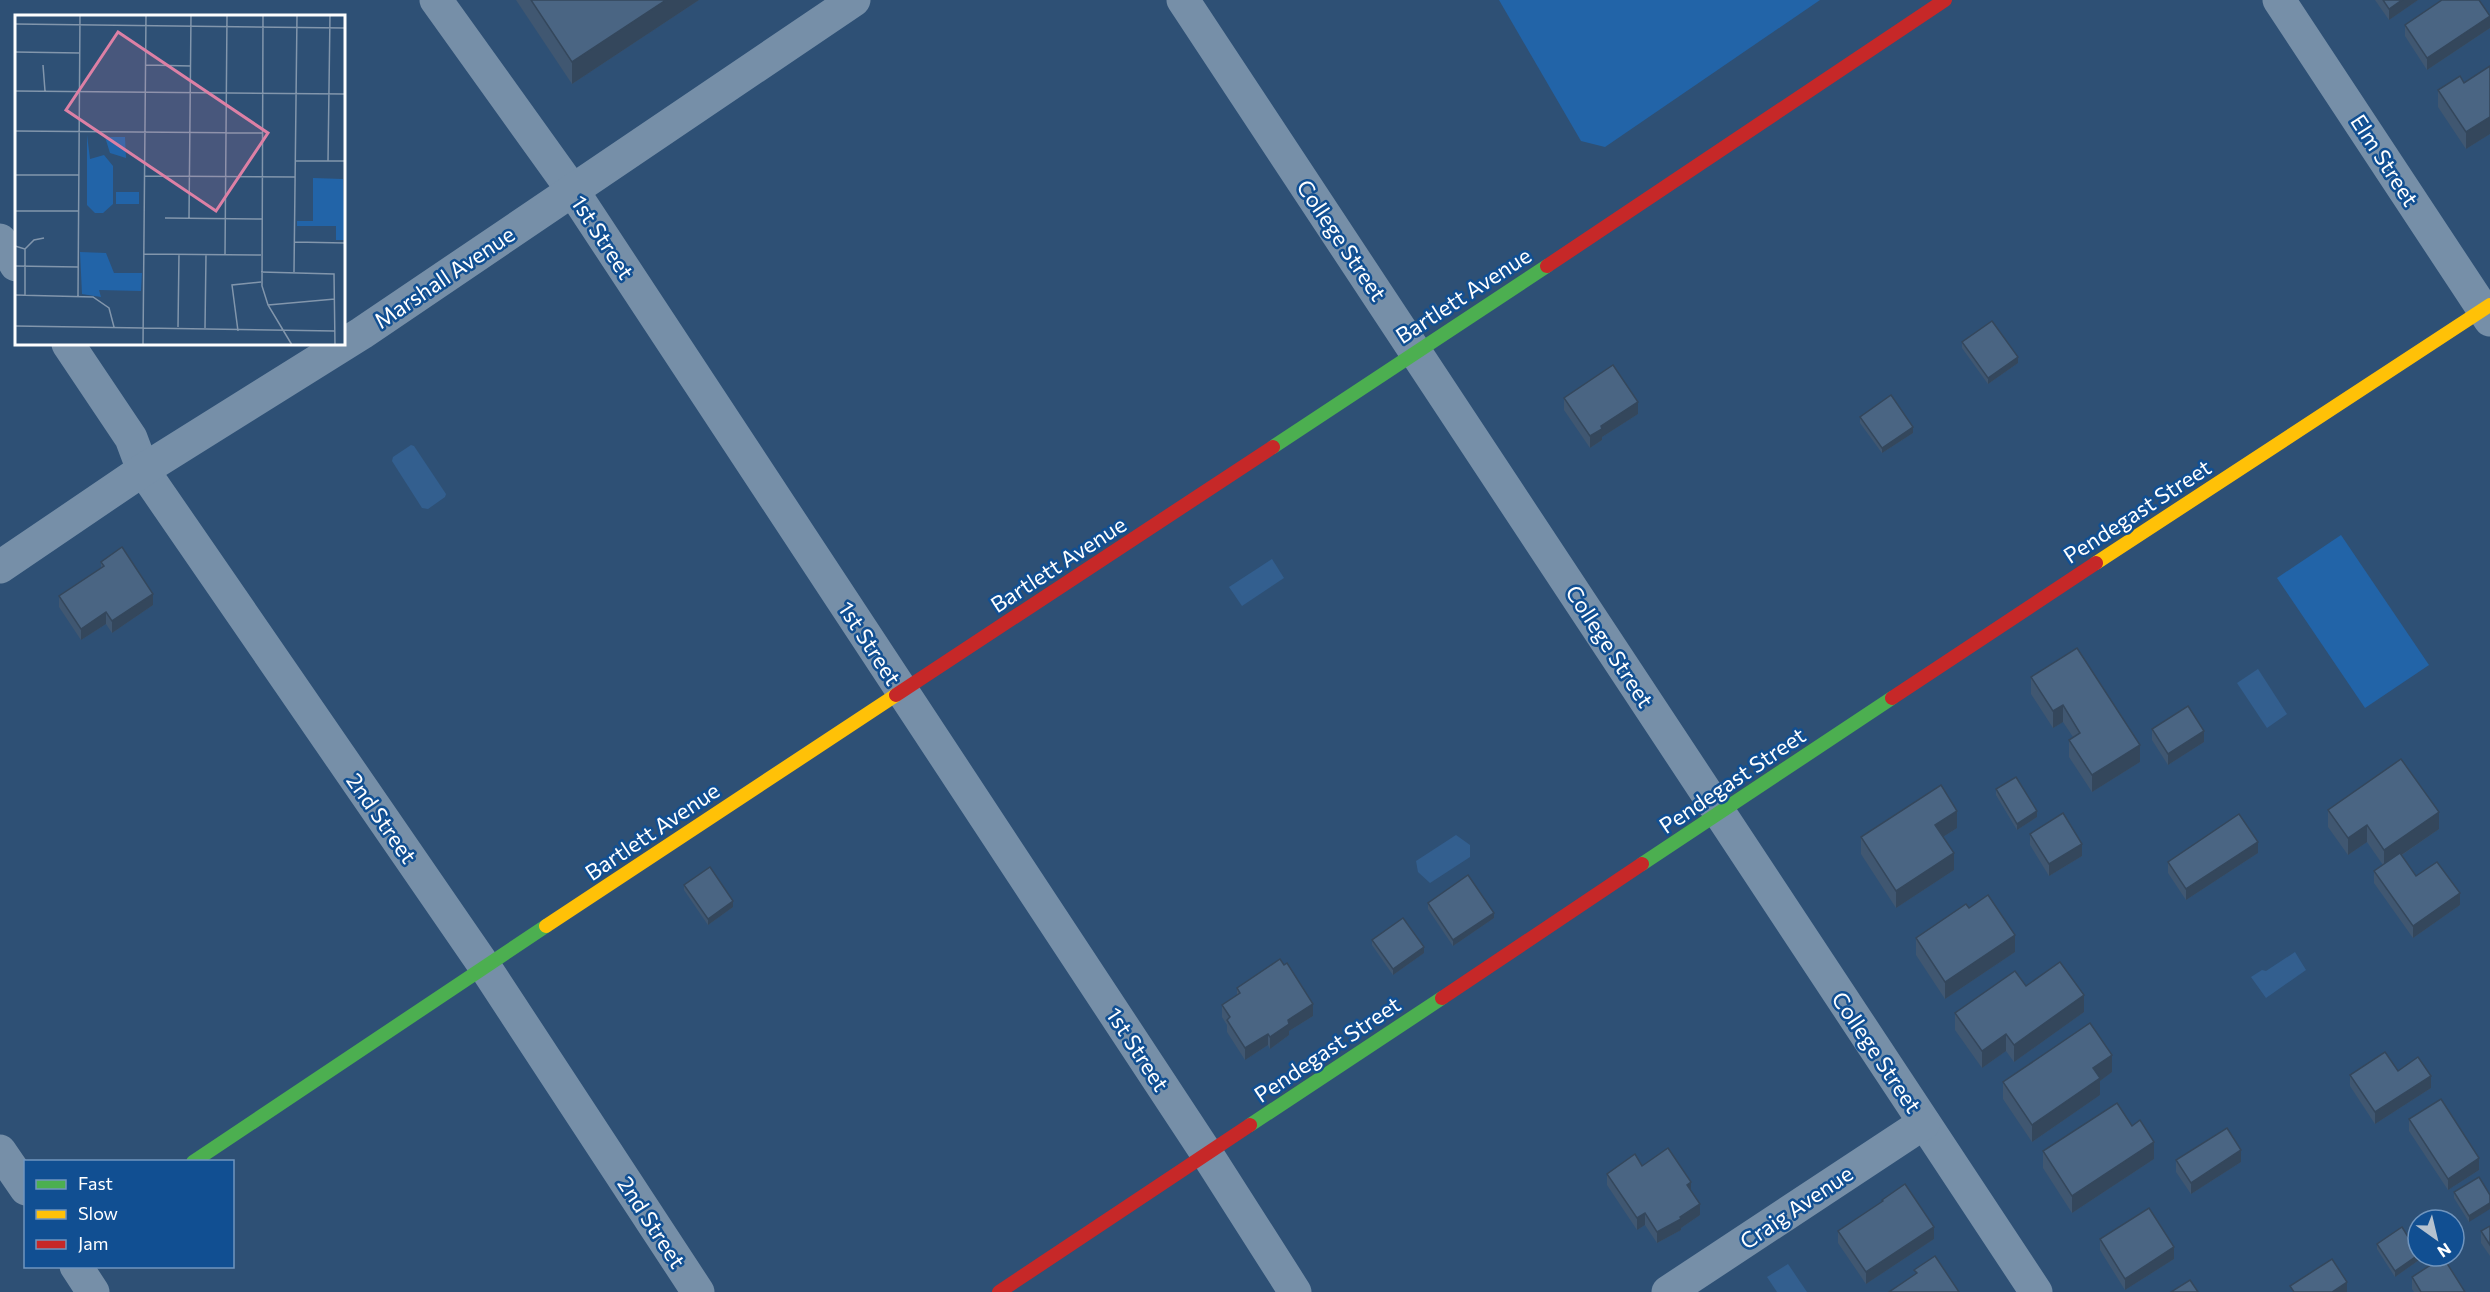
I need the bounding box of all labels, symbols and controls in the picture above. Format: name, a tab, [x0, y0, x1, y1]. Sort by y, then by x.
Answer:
inset map	[15, 15, 345, 345]
street label: Elm Street	[2345, 109, 2425, 211]
street label: College Street	[1291, 174, 1393, 306]
street label: 1st Street	[566, 190, 640, 284]
street label: Marshall Avenue	[369, 220, 519, 334]
street label: Bartlett Avenue	[1390, 241, 1536, 349]
street label: Pendegast Street	[2058, 453, 2216, 569]
street label: Bartlett Avenue	[985, 510, 1131, 618]
street label: College Street	[1560, 580, 1660, 712]
street label: 1st Street	[833, 596, 907, 690]
street label: Pendegast Street	[1654, 721, 1810, 839]
street label: 2nd Street	[341, 768, 423, 868]
street label: Bartlett Avenue	[580, 776, 724, 886]
street label: College Street	[1826, 986, 1928, 1118]
street label: Pendegast Street	[1249, 990, 1405, 1108]
street label: 1st Street	[1101, 1002, 1175, 1096]
street label: Craig Avenue	[1734, 1159, 1858, 1255]
legend	[24, 1160, 234, 1268]
street label: 2nd Street	[612, 1171, 692, 1273]
text: Fast	[78, 1172, 113, 1194]
text: Slow	[78, 1202, 118, 1224]
north arrow	[2406, 1208, 2466, 1268]
text: Jam	[78, 1232, 108, 1254]
text: N	[2434, 1240, 2455, 1262]

